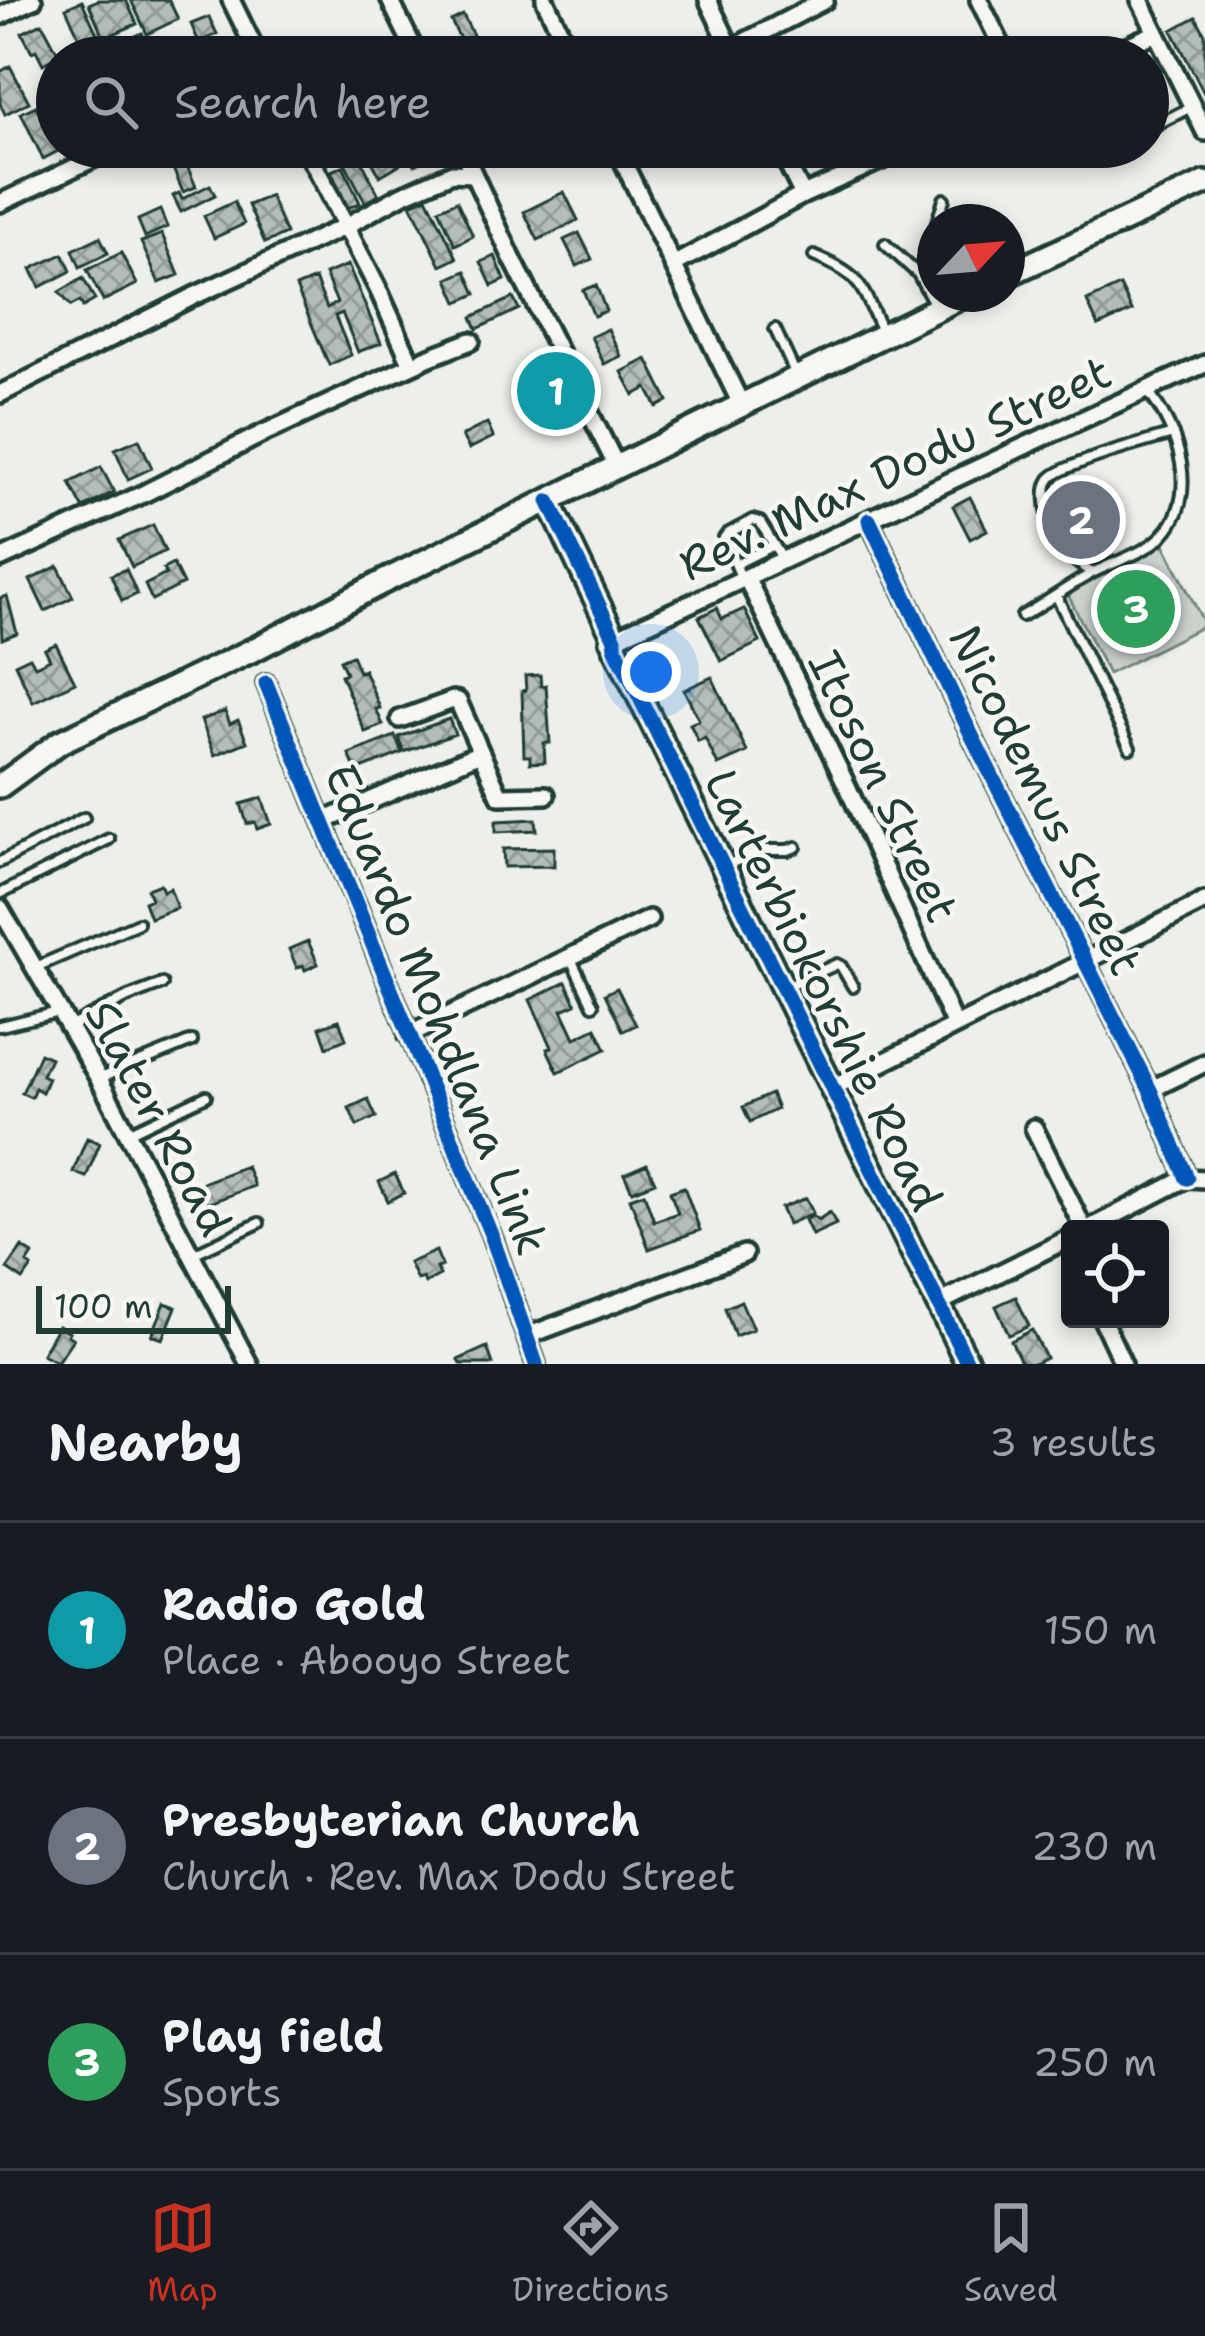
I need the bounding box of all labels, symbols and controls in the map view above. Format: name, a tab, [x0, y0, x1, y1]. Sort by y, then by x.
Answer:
search box	[36, 36, 1169, 168]
icon: search	[78, 69, 144, 135]
text: Search here	[174, 72, 431, 132]
north arrow	[917, 204, 1025, 312]
street label: Rev. Max Dodu Street	[669, 342, 1121, 594]
pin: 1	[517, 346, 595, 436]
pin: 2	[1042, 475, 1120, 565]
pin: 3	[1097, 564, 1175, 654]
street label: Nicodemus Street	[935, 615, 1157, 985]
street label: Itoson Street	[795, 641, 973, 931]
your location	[621, 642, 681, 702]
street label: Eduardo Mohdlana Link	[311, 755, 563, 1263]
street label: Larterbiokorshie Road	[691, 759, 957, 1221]
street label: Slater Road	[72, 990, 246, 1246]
map controls	[1061, 1220, 1169, 1328]
button: locate	[1061, 1220, 1169, 1328]
scale bar	[36, 1280, 231, 1333]
text: 100 m	[54, 1284, 153, 1329]
text: Nearby	[48, 1408, 243, 1476]
text: 3 results	[990, 1416, 1157, 1468]
text: Radio Gold	[162, 1574, 426, 1634]
text: 1	[78, 1604, 96, 1656]
text: 150 m	[1044, 1604, 1157, 1656]
text: Place · Abooyo Street	[162, 1634, 571, 1686]
text: Presbyterian Church	[162, 1790, 640, 1850]
text: 2	[73, 1820, 101, 1872]
text: 230 m	[1031, 1820, 1157, 1872]
text: Church · Rev. Max Dodu Street	[162, 1850, 736, 1902]
text: Play field	[162, 2006, 384, 2066]
text: 3	[73, 2036, 101, 2088]
text: 250 m	[1033, 2036, 1157, 2088]
text: Sports	[162, 2066, 282, 2118]
tab: Map	[147, 2195, 218, 2312]
tab: Directions	[512, 2195, 670, 2312]
tab: Saved	[964, 2195, 1058, 2312]

